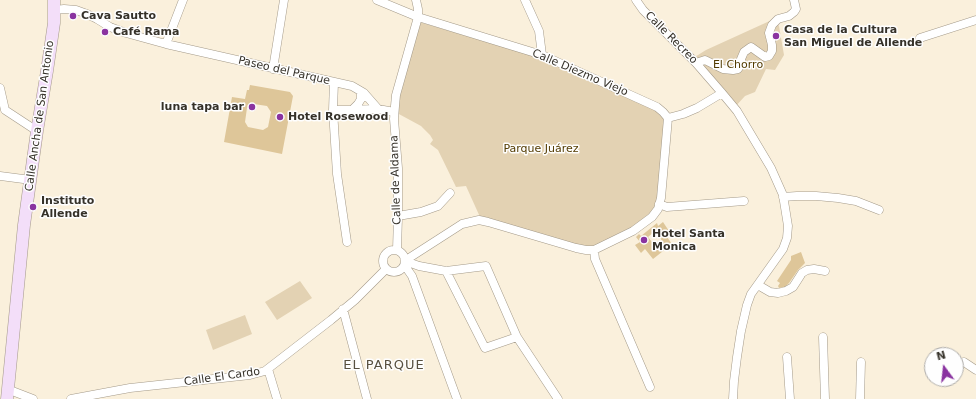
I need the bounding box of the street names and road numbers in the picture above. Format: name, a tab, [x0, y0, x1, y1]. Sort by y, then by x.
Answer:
street label: Calle Recreo	[642, 9, 700, 67]
street label: Calle Ancha de San Antonio	[23, 40, 57, 192]
street label: Calle Diezmo Viejo	[530, 47, 630, 99]
street label: Paseo del Parque	[237, 54, 331, 88]
street label: Calle de Aldama	[388, 135, 404, 225]
street label: Calle El Cardo	[183, 365, 261, 389]

